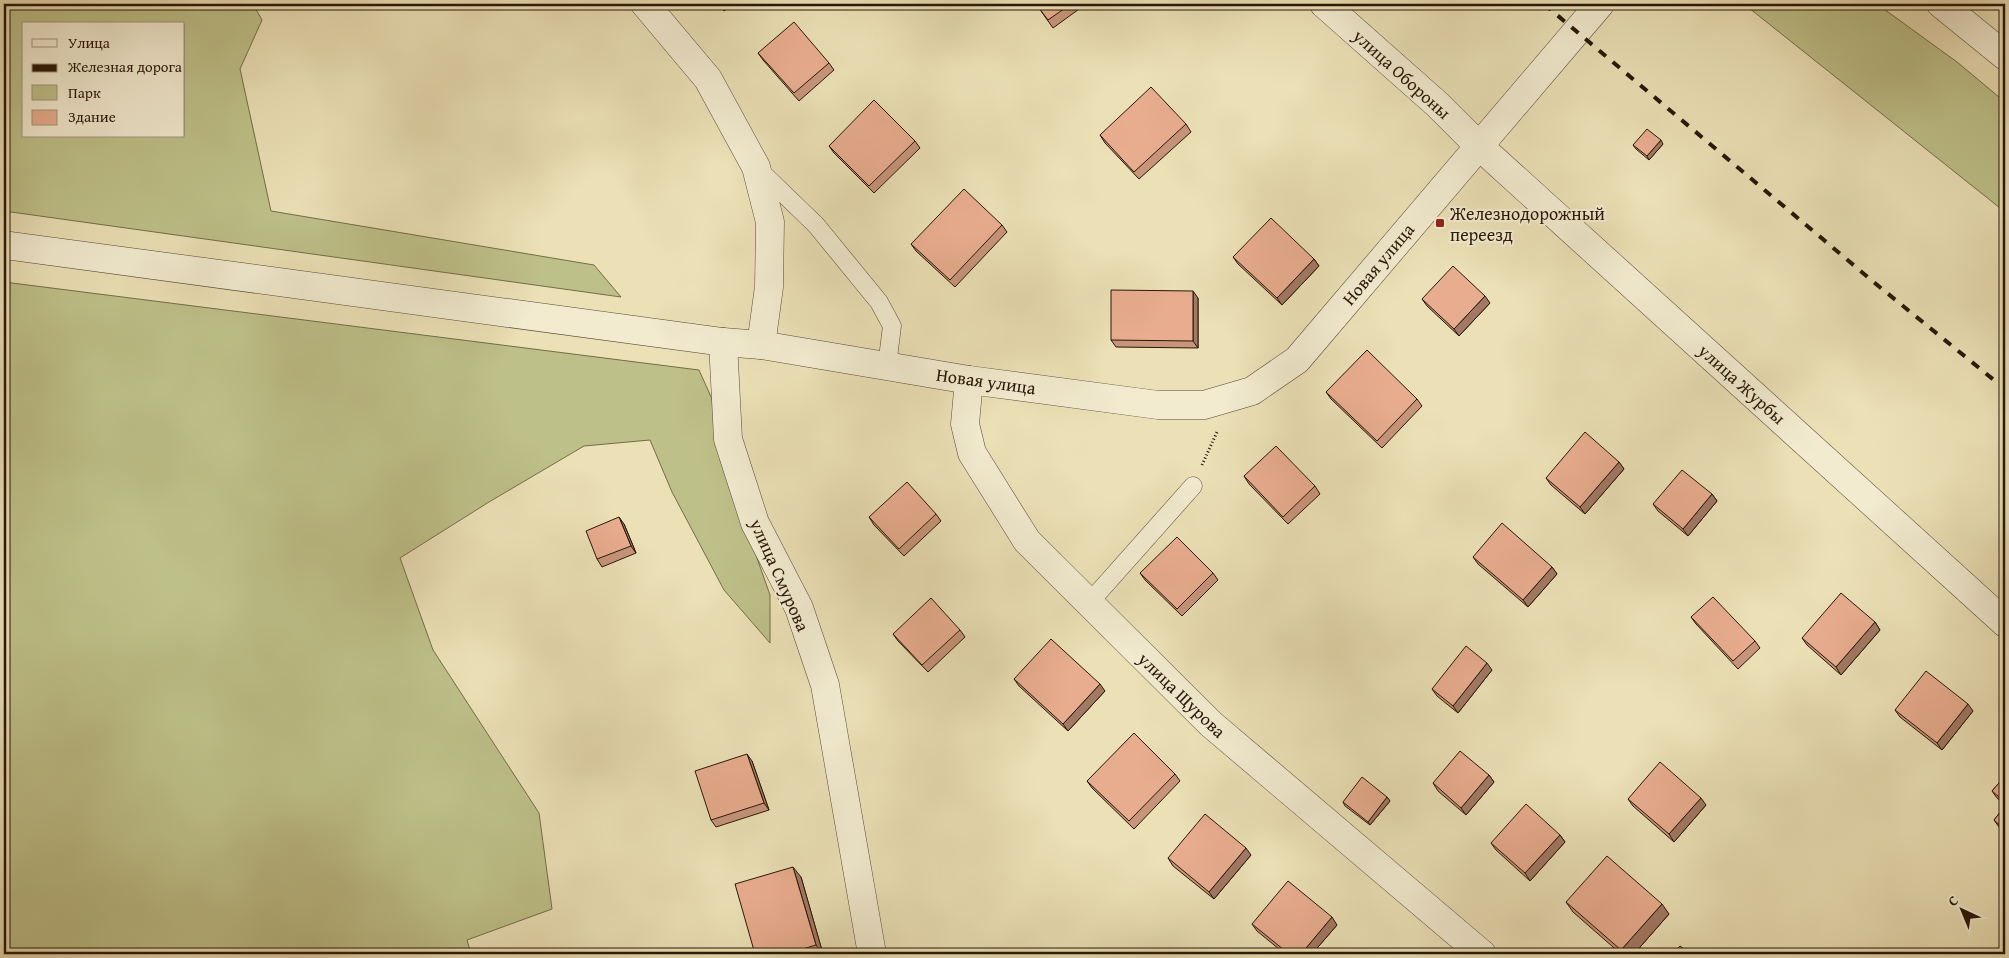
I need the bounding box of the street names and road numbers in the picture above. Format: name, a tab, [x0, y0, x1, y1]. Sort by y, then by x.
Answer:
street label: улица Обороны	[1346, 22, 1457, 126]
street label: Новая улица	[1335, 217, 1421, 311]
street label: улица Журбы	[1692, 337, 1792, 431]
street label: Новая улица	[935, 361, 1038, 401]
street label: улица Смурова	[743, 514, 817, 636]
street label: улица Щурова	[1131, 645, 1232, 744]

